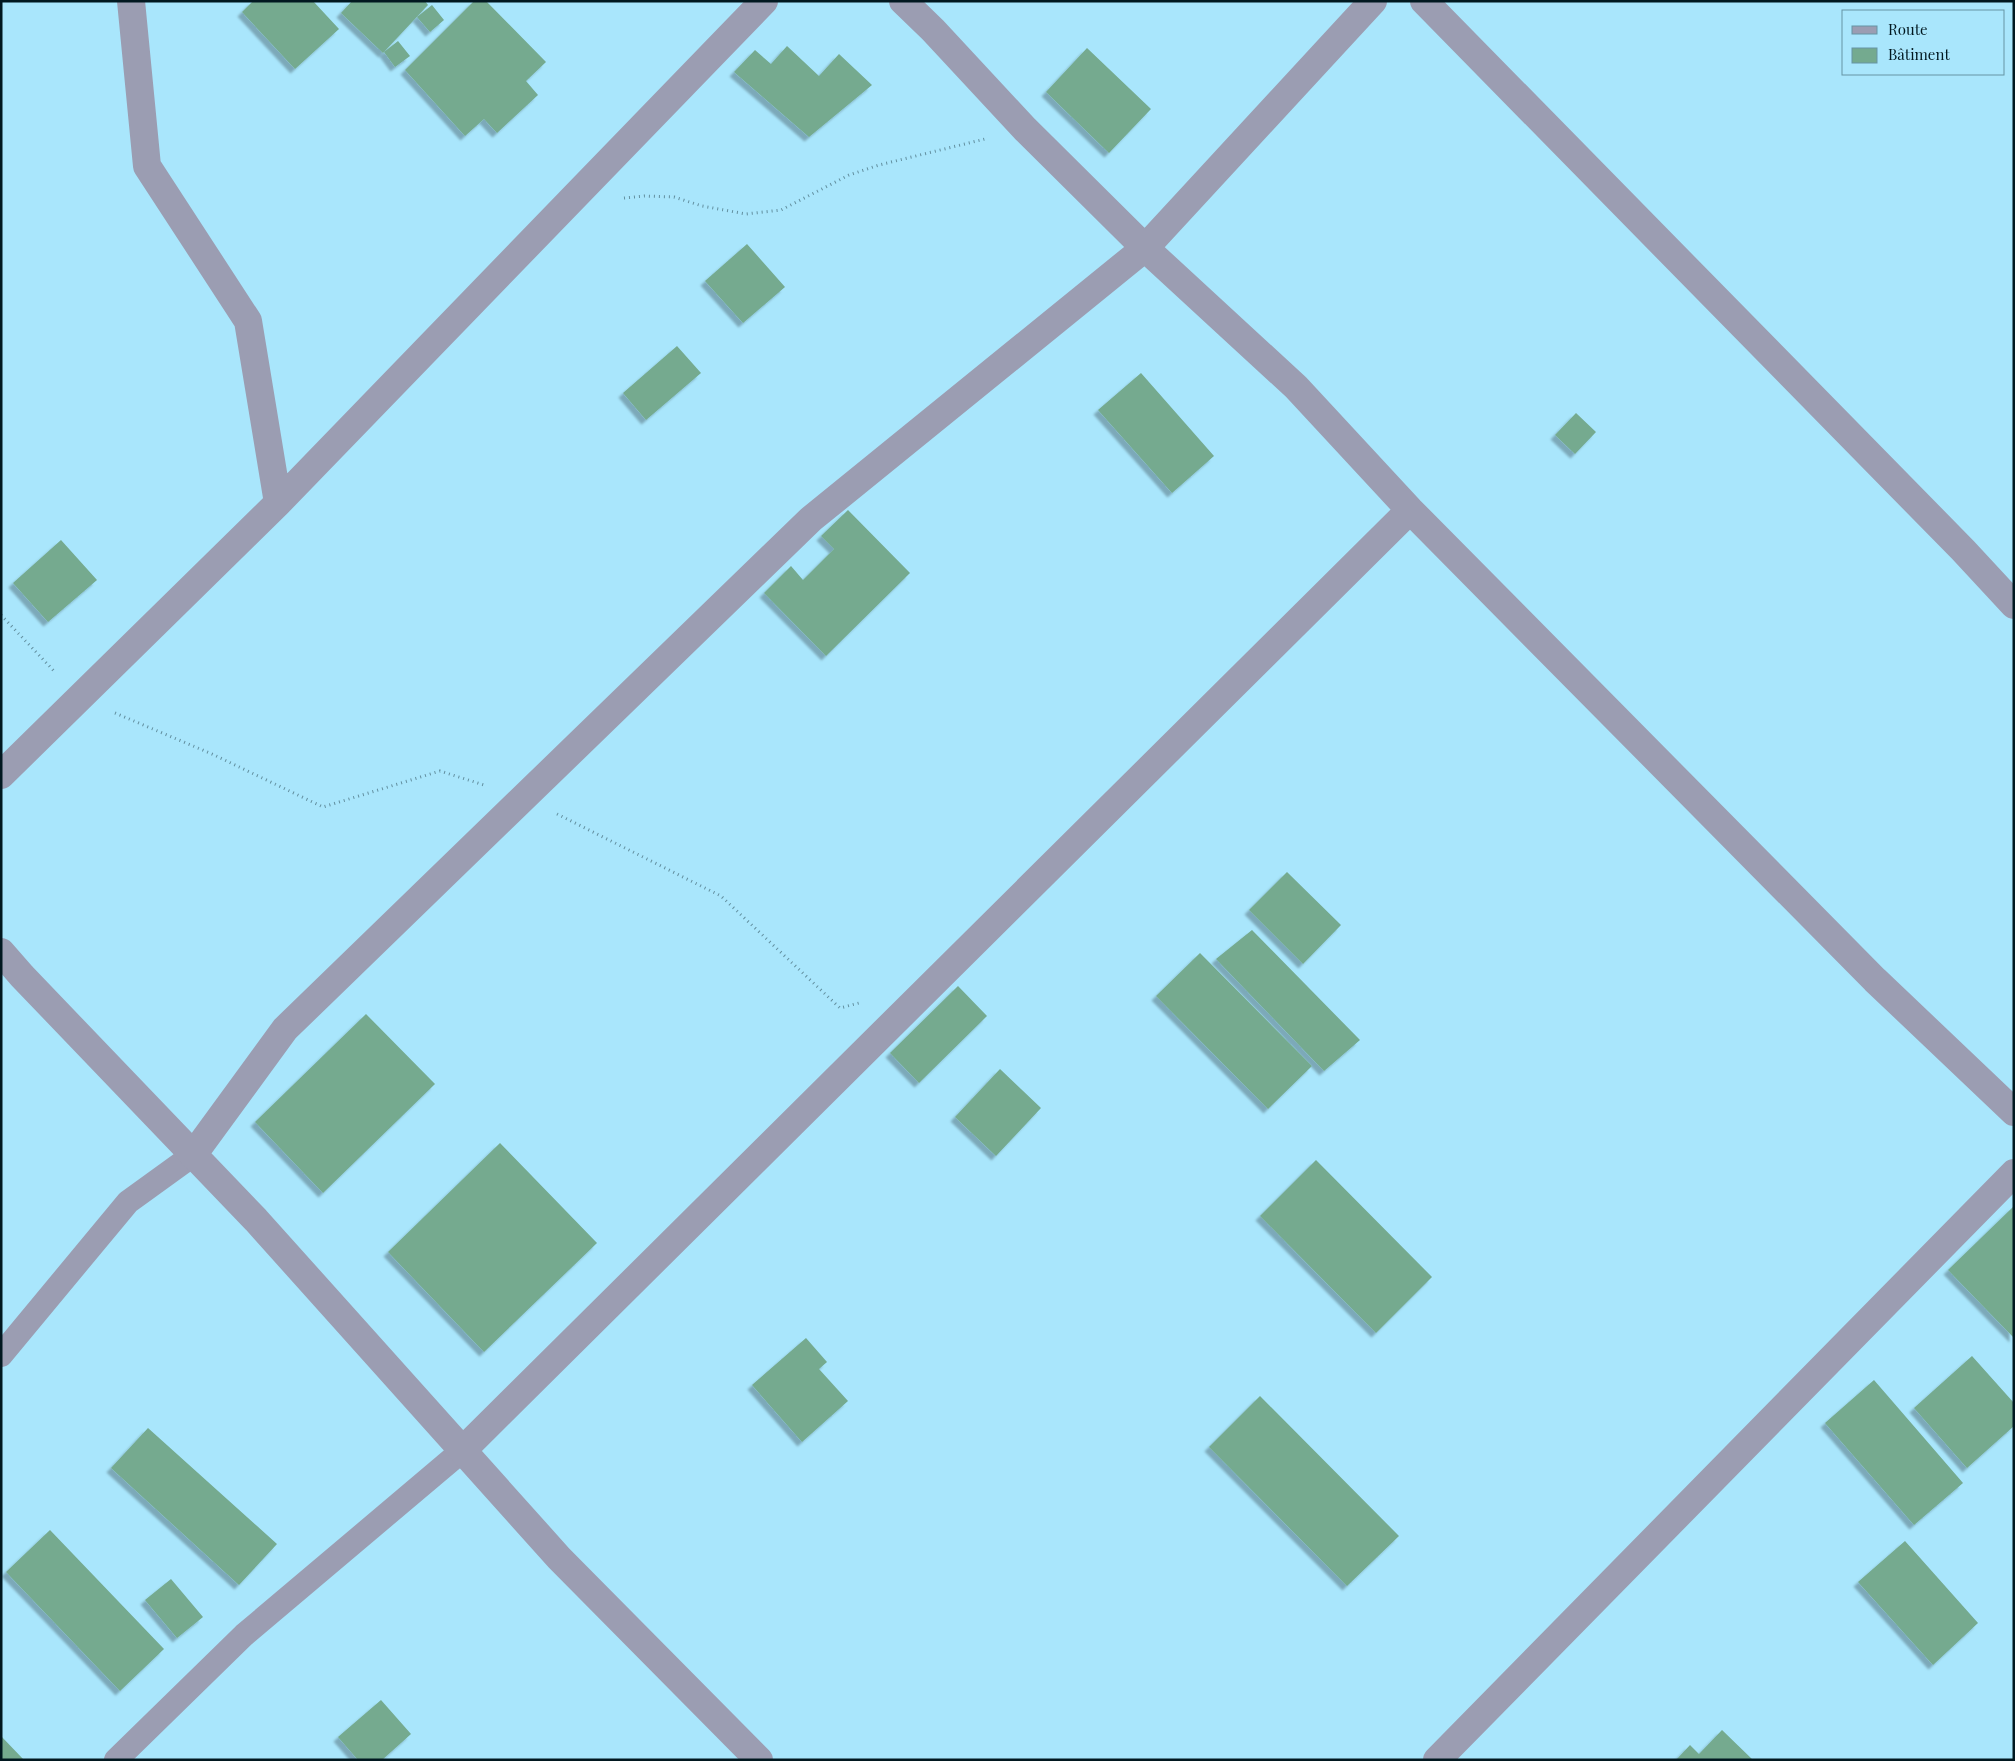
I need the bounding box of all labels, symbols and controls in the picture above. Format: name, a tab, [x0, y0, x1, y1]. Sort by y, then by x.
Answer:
legend	[1842, 10, 2005, 75]
text: Route	[1888, 19, 1928, 39]
text: Bâtiment	[1888, 44, 1950, 64]

